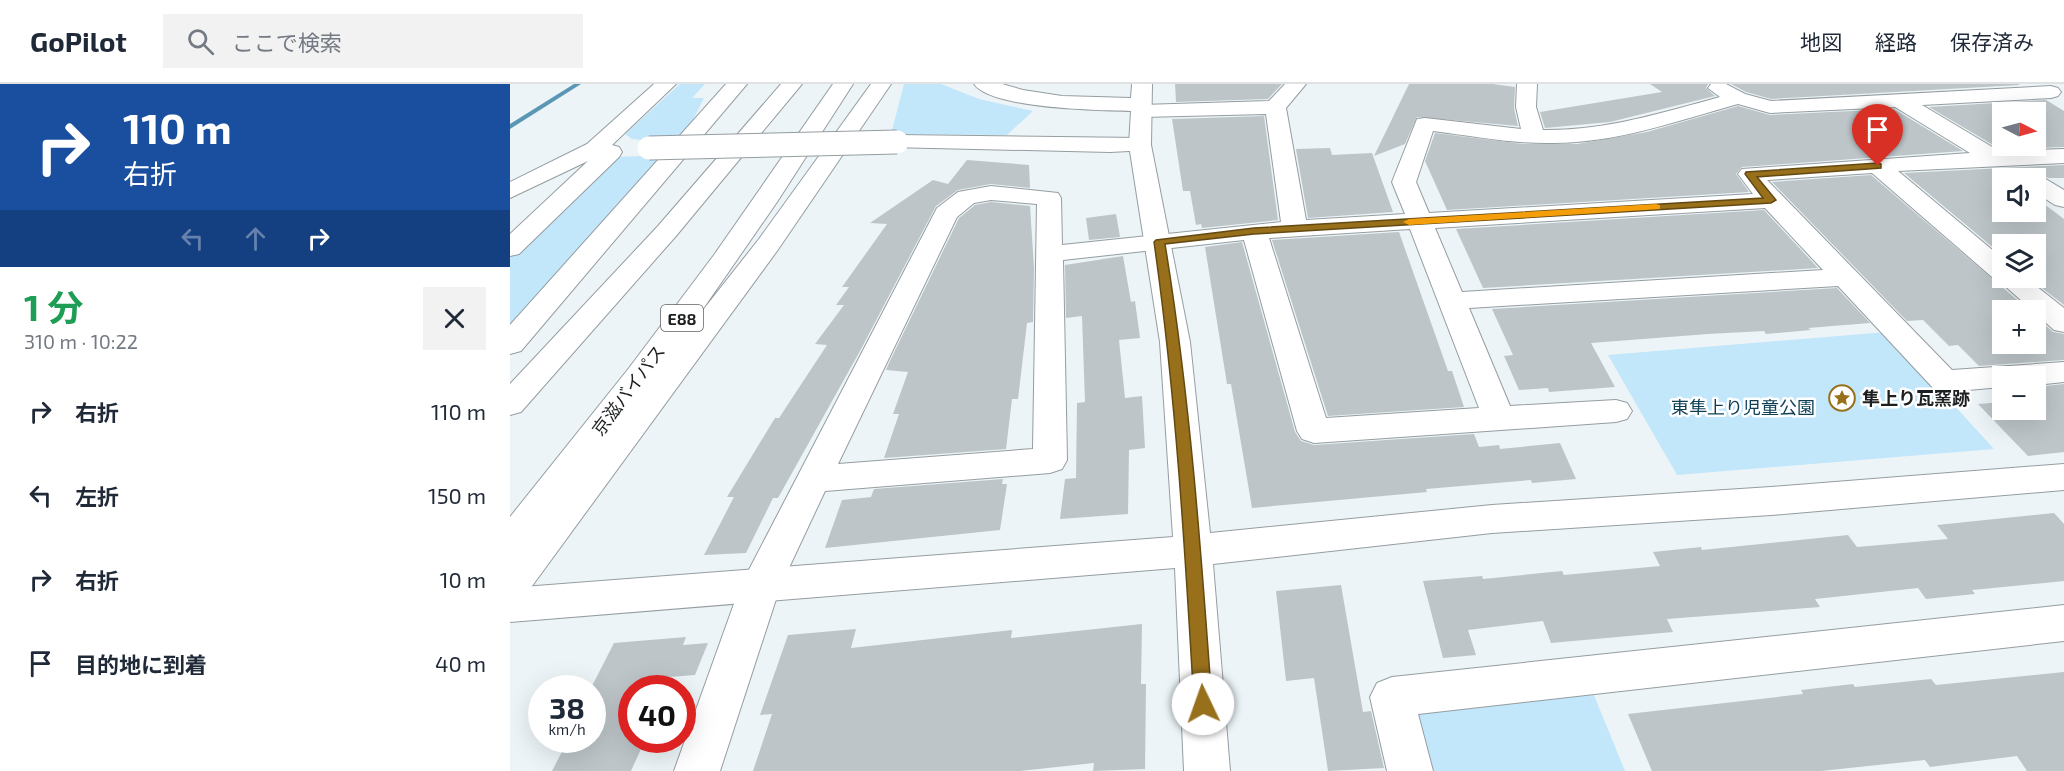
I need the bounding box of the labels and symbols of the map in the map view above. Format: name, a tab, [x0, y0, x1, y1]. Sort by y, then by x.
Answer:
north arrow	[1992, 102, 2046, 156]
pin	[1852, 104, 1903, 166]
road number: E88	[661, 305, 703, 331]
street label: 京滋バイパス	[587, 340, 669, 440]
place icon: 隼上り瓦窯跡	[1827, 383, 1857, 413]
place label: 隼上り瓦窯跡	[1862, 387, 1970, 409]
park label: 東隼上り児童公園	[1671, 396, 1815, 418]
position arrow	[1171, 672, 1235, 736]
speed limit sign: 40	[618, 675, 696, 753]

